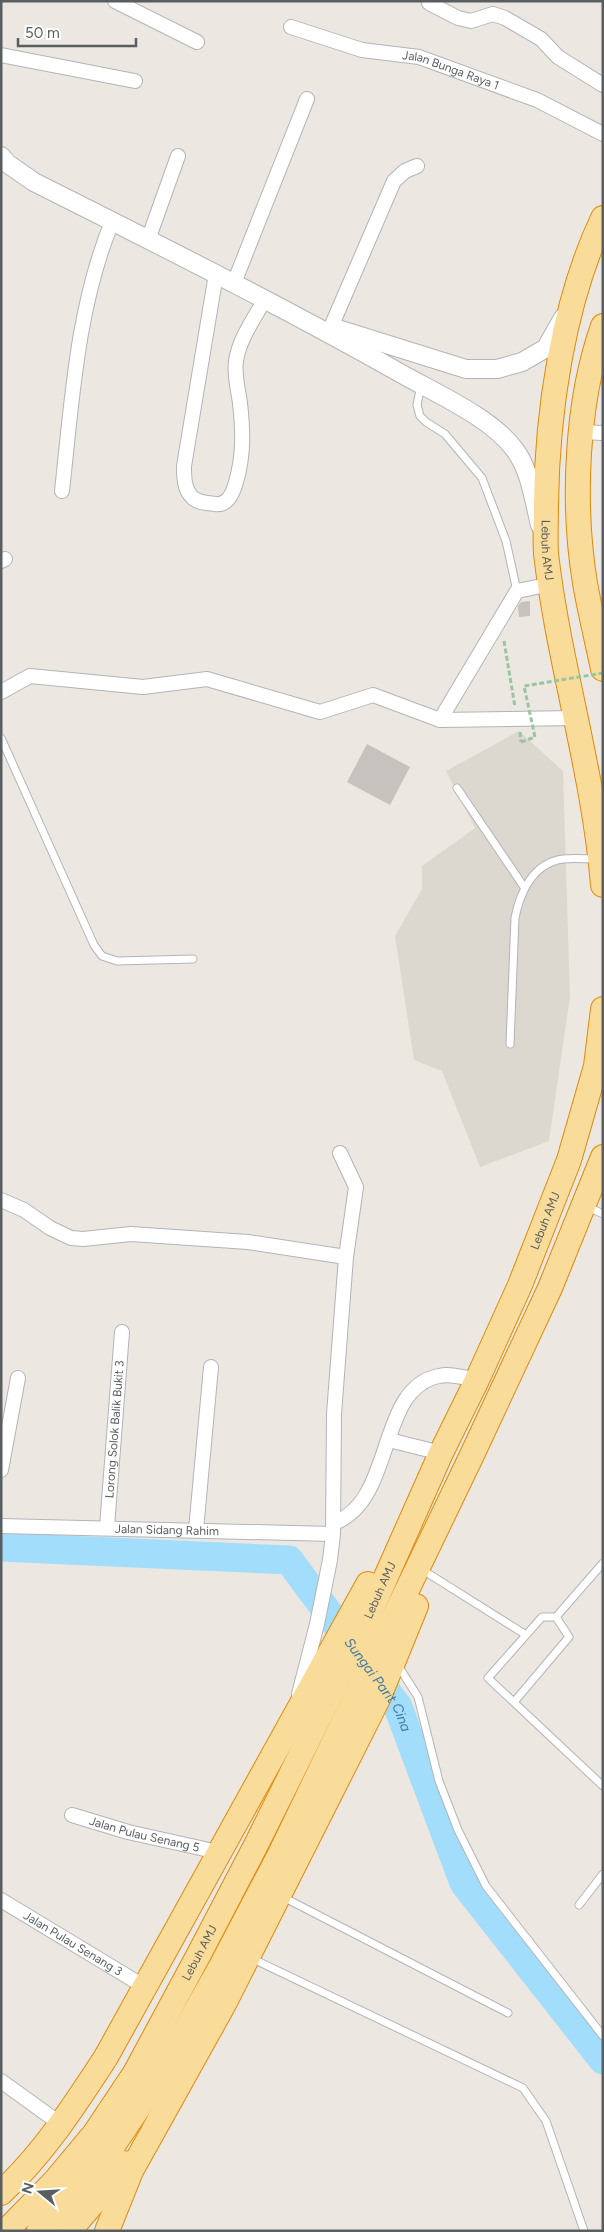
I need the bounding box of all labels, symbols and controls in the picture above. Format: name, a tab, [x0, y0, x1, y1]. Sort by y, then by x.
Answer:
scale bar	[18, 15, 135, 47]
text: 50 m	[25, 24, 60, 42]
street label: Jalan Bunga Raya 1	[401, 48, 501, 93]
street label: Lebuh AMJ	[539, 520, 556, 581]
street label: Lebuh AMJ	[528, 1190, 563, 1252]
street label: Lorong Solok Balik Bukit 3	[102, 1360, 127, 1499]
street label: Jalan Sidang Rahim	[115, 1522, 219, 1538]
street label: Lebuh AMJ	[361, 1560, 399, 1621]
water label: Sungai Parit Cina	[341, 1635, 415, 1734]
street label: Jalan Pulau Senang 5	[88, 1814, 201, 1855]
street label: Jalan Pulau Senang 3	[21, 1908, 125, 1979]
street label: Lebuh AMJ	[179, 1923, 220, 1983]
north arrow	[15, 2167, 65, 2217]
text: N	[18, 2180, 38, 2196]

